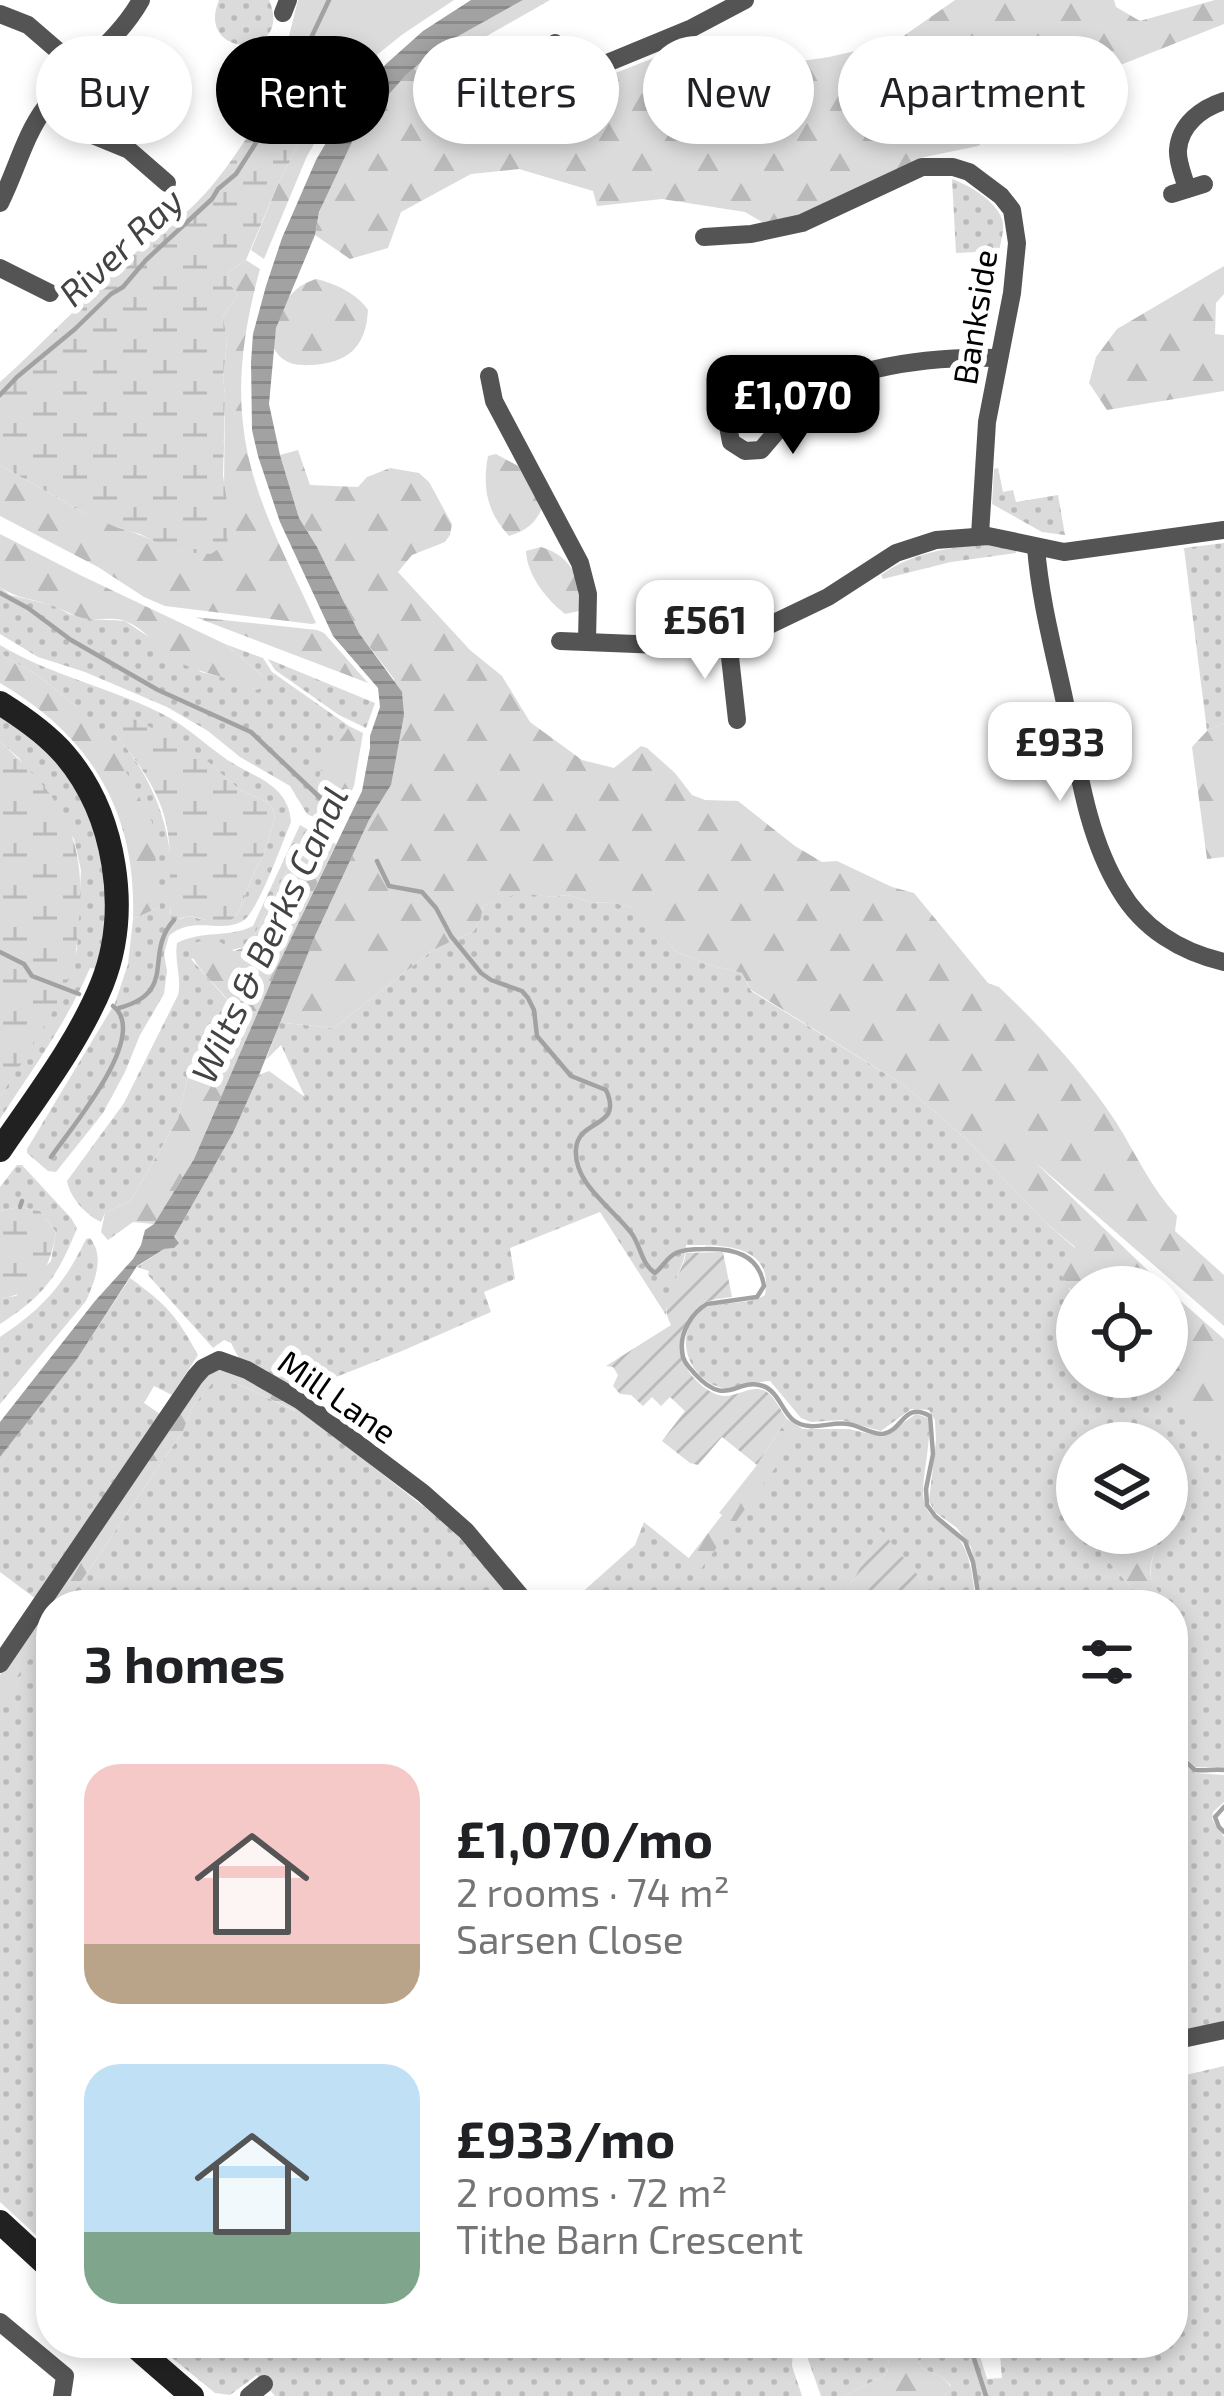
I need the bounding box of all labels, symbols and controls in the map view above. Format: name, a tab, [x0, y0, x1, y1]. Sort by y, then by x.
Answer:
chip: Buy	[36, 36, 192, 144]
chip: Rent	[216, 36, 389, 144]
chip: Filters	[413, 36, 619, 144]
chip: New	[643, 36, 814, 144]
chip: Apartment	[838, 36, 1128, 144]
water label: River Ray	[49, 178, 191, 315]
street label: Bankside	[944, 247, 1004, 387]
pin: £1,070	[695, 355, 891, 457]
text: £1,070	[734, 370, 852, 417]
pin: £561	[634, 580, 776, 682]
text: £561	[663, 595, 747, 642]
pin: £933	[989, 702, 1131, 804]
text: £933	[1015, 717, 1105, 764]
water label: Wilts & Berks Canal	[181, 779, 355, 1089]
map controls	[1056, 1266, 1188, 1554]
button: locate	[1056, 1266, 1188, 1398]
street label: Mill Lane	[271, 1341, 405, 1451]
button: layers	[1056, 1422, 1188, 1554]
icon: filters	[1074, 1629, 1140, 1695]
text: 3 homes	[84, 1632, 285, 1693]
text: £1,070/mo	[456, 1807, 713, 1868]
icon: home	[180, 1812, 324, 1956]
text: 2 rooms · 74 m²	[456, 1868, 730, 1915]
text: Sarsen Close	[456, 1915, 684, 1962]
text: £933/mo	[456, 2107, 675, 2168]
icon: home	[180, 2112, 324, 2256]
text: 2 rooms · 72 m²	[456, 2168, 728, 2215]
text: Tithe Barn Crescent	[456, 2215, 803, 2262]

